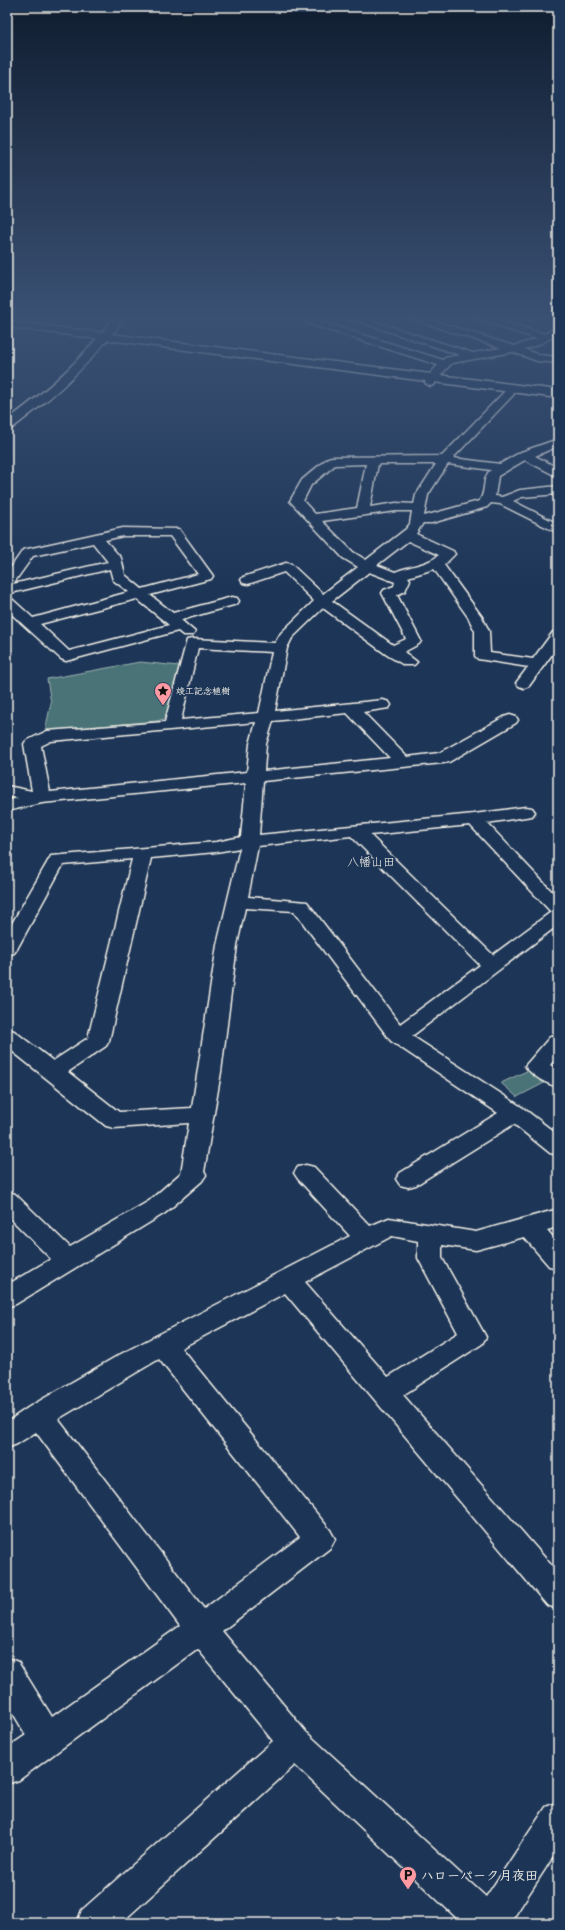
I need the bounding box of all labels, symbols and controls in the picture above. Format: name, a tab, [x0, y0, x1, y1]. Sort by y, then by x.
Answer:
place icon: 竣工記念植樹	[153, 681, 173, 706]
place label: 竣工記念植樹	[176, 686, 230, 697]
district label: 八幡山田	[347, 855, 395, 870]
parking icon: ハローパーク月夜田	[398, 1865, 418, 1890]
place label: ハローパーク月夜田	[421, 1868, 538, 1884]

